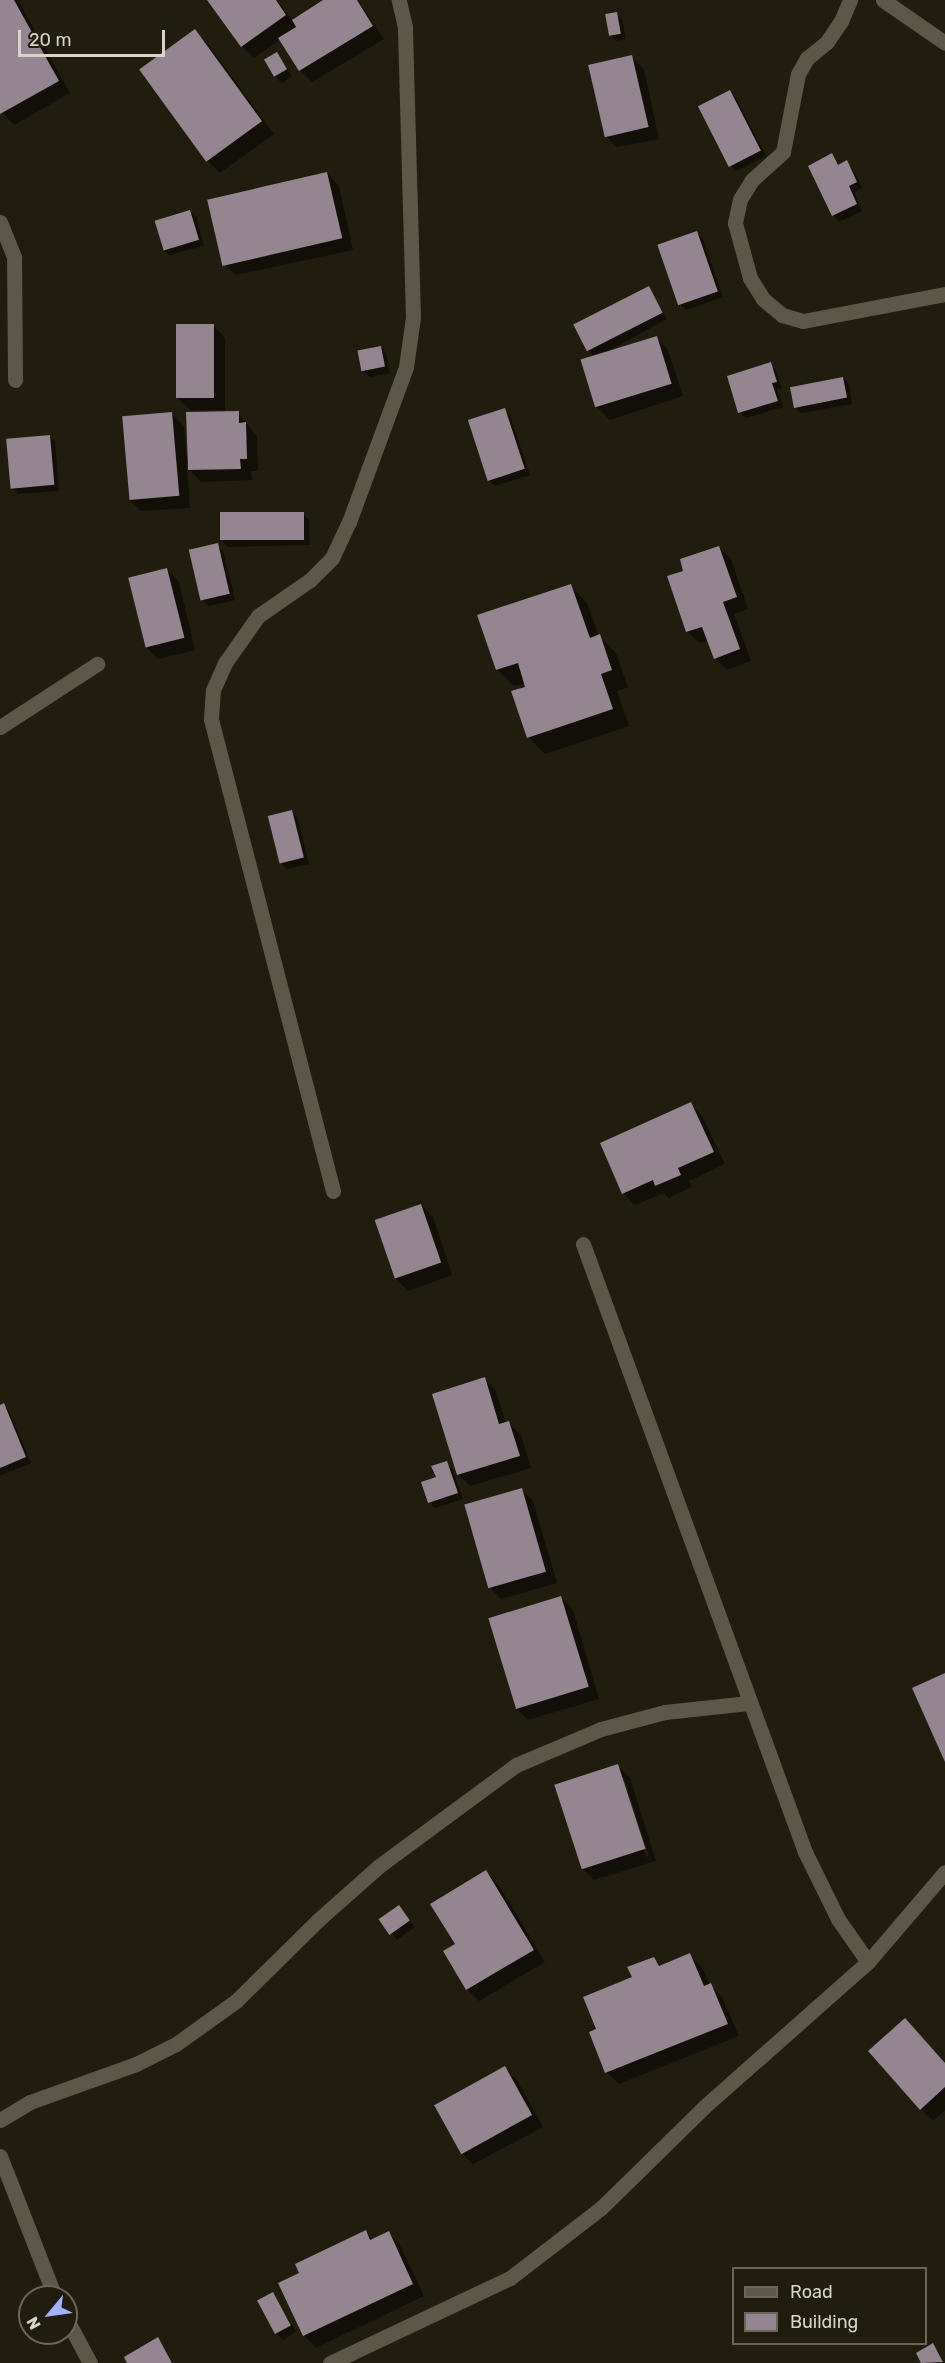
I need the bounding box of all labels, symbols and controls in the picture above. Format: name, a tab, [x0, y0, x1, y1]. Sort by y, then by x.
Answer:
scale bar	[21, 18, 168, 56]
text: 20 m	[29, 29, 71, 51]
legend	[732, 2267, 927, 2345]
text: Road	[790, 2281, 833, 2303]
north arrow	[18, 2285, 78, 2345]
text: Building	[790, 2311, 858, 2333]
text: N	[22, 2313, 45, 2333]

